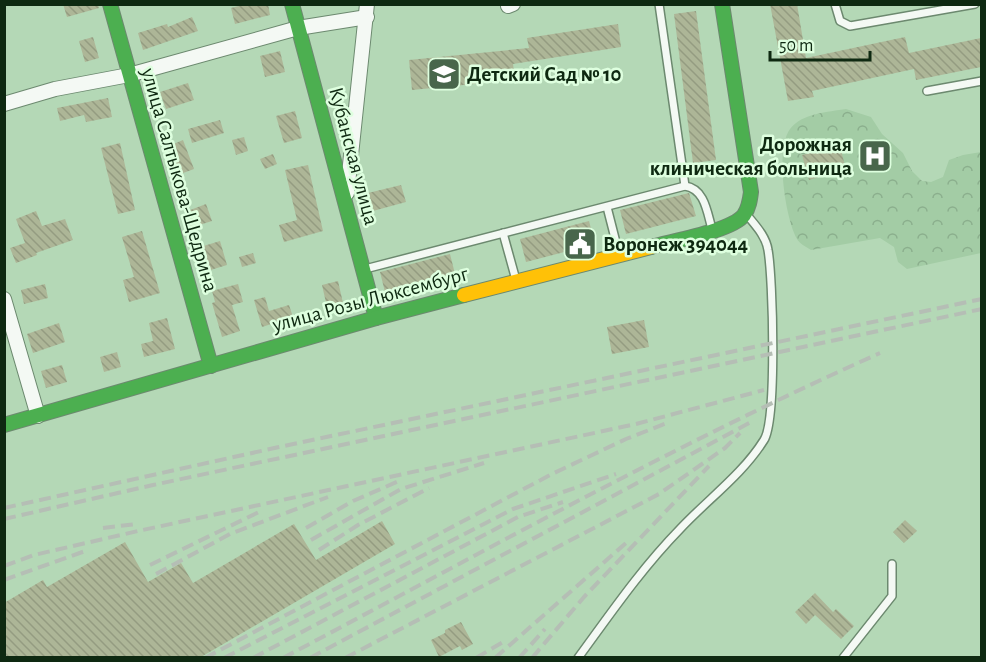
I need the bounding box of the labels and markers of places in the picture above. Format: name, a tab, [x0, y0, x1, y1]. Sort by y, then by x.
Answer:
school or university icon: Детский Сад № 10	[426, 56, 462, 92]
place label: Детский Сад № 10	[467, 64, 621, 85]
place label: Дорожная клиническая больница	[650, 134, 852, 179]
hospital icon: Дорожная клиническая больница	[857, 138, 893, 174]
public building icon: Воронеж 394044	[562, 226, 598, 262]
place label: Воронеж 394044	[603, 234, 748, 255]

